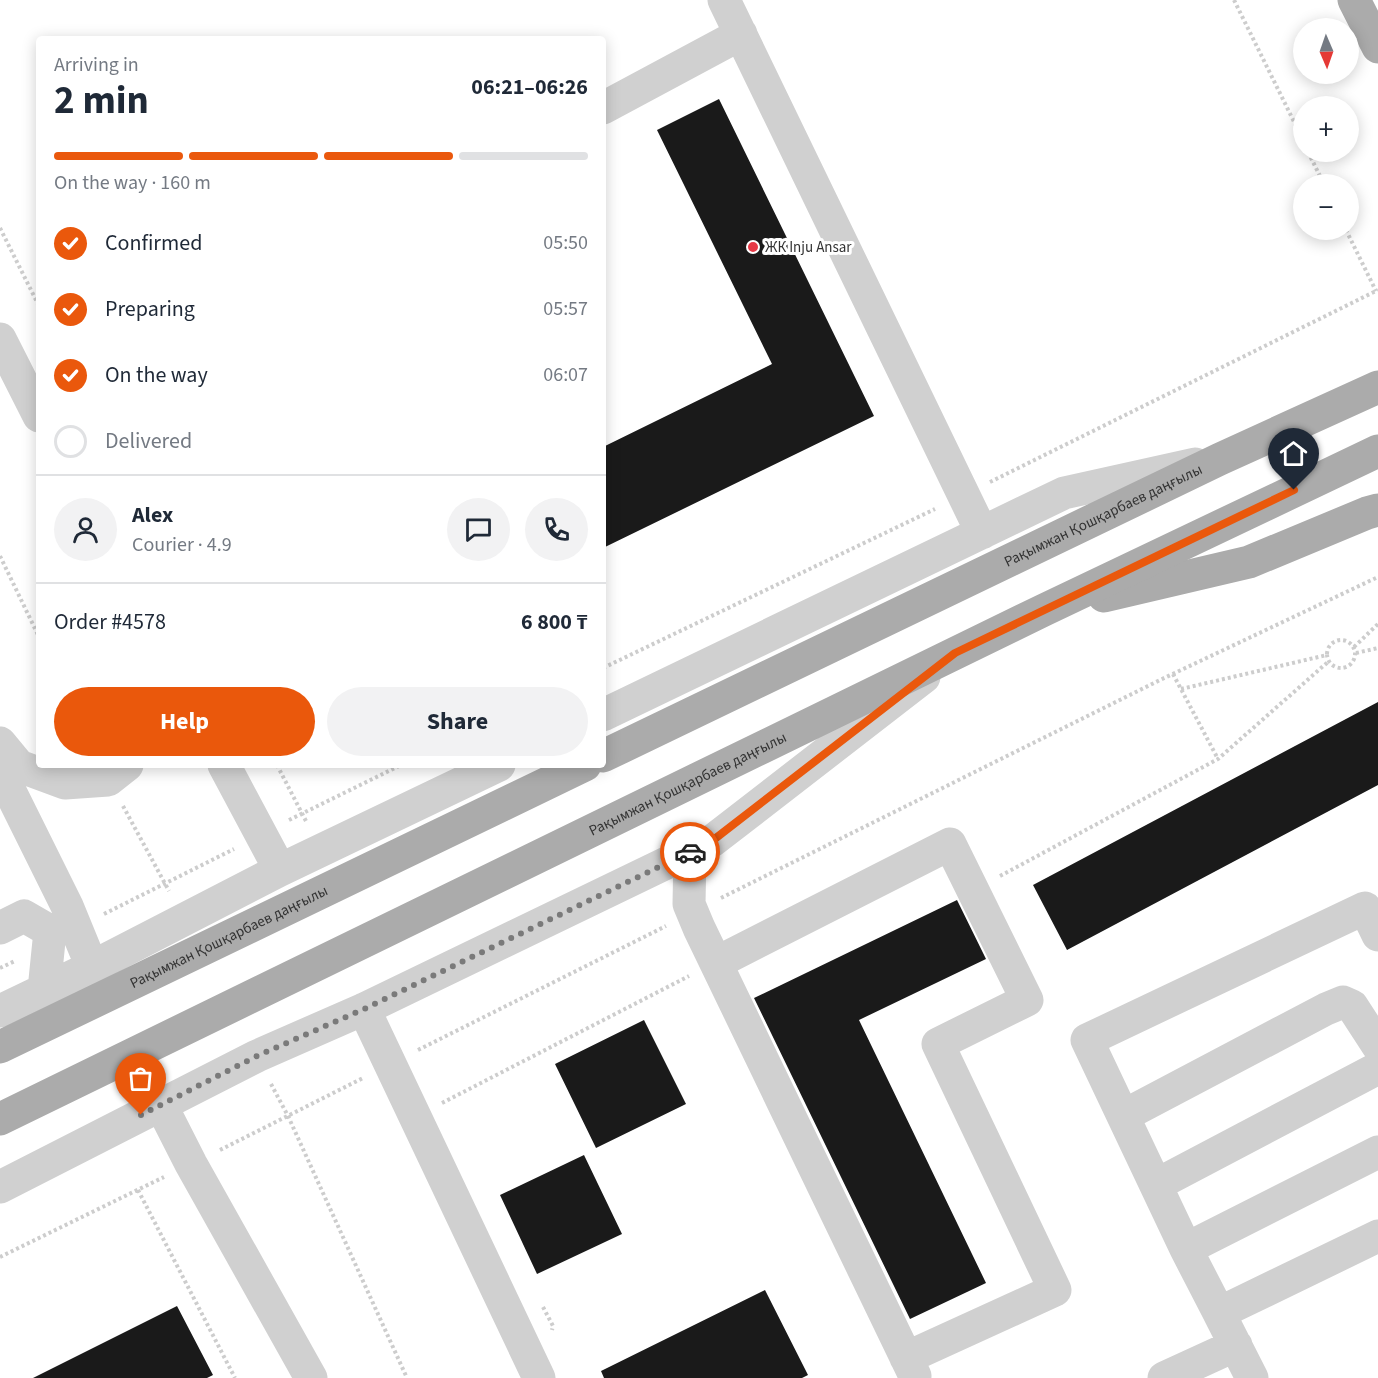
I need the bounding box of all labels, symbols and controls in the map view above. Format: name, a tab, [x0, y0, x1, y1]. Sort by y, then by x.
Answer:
north arrow	[1293, 18, 1359, 84]
map controls	[1293, 18, 1359, 240]
text: Arriving in	[54, 51, 139, 79]
text: 06:21–06:26	[471, 71, 588, 103]
text: 2 min	[54, 73, 149, 129]
button: +	[1293, 96, 1359, 162]
text: On the way · 160 m	[54, 169, 211, 197]
button: −	[1293, 174, 1359, 240]
icon: check	[54, 227, 87, 260]
text: Confirmed	[105, 227, 202, 259]
text: 05:50	[543, 229, 588, 257]
place label: ЖК Inju Ansar	[765, 237, 852, 258]
marker: ЖК Inju Ansar	[746, 240, 760, 254]
icon: check	[54, 293, 87, 326]
text: Preparing	[105, 293, 195, 325]
text: 05:57	[543, 295, 588, 323]
icon: check	[54, 359, 87, 392]
text: On the way	[105, 359, 208, 391]
text: 06:07	[543, 361, 588, 389]
text: Delivered	[105, 425, 192, 457]
pin	[1268, 428, 1319, 490]
icon: home	[1277, 437, 1310, 470]
street label: Рақымжан Қошқарбаев даңғылы	[1001, 459, 1206, 572]
button: person	[54, 498, 117, 561]
button: chat	[447, 498, 510, 561]
button: phone	[525, 498, 588, 561]
text: Alex	[132, 499, 173, 531]
text: Courier · 4.9	[132, 531, 232, 559]
text: Order #4578	[54, 606, 166, 638]
text: 6 800 ₸	[521, 606, 588, 638]
button: Help	[54, 687, 315, 756]
button: Share	[327, 687, 588, 756]
street label: Рақымжан Қошқарбаев даңғылы	[585, 727, 790, 841]
courier	[660, 822, 720, 882]
icon: car	[674, 836, 707, 869]
street label: Рақымжан Қошқарбаев даңғылы	[126, 880, 332, 994]
pin	[115, 1053, 166, 1115]
icon: bag	[124, 1062, 157, 1095]

